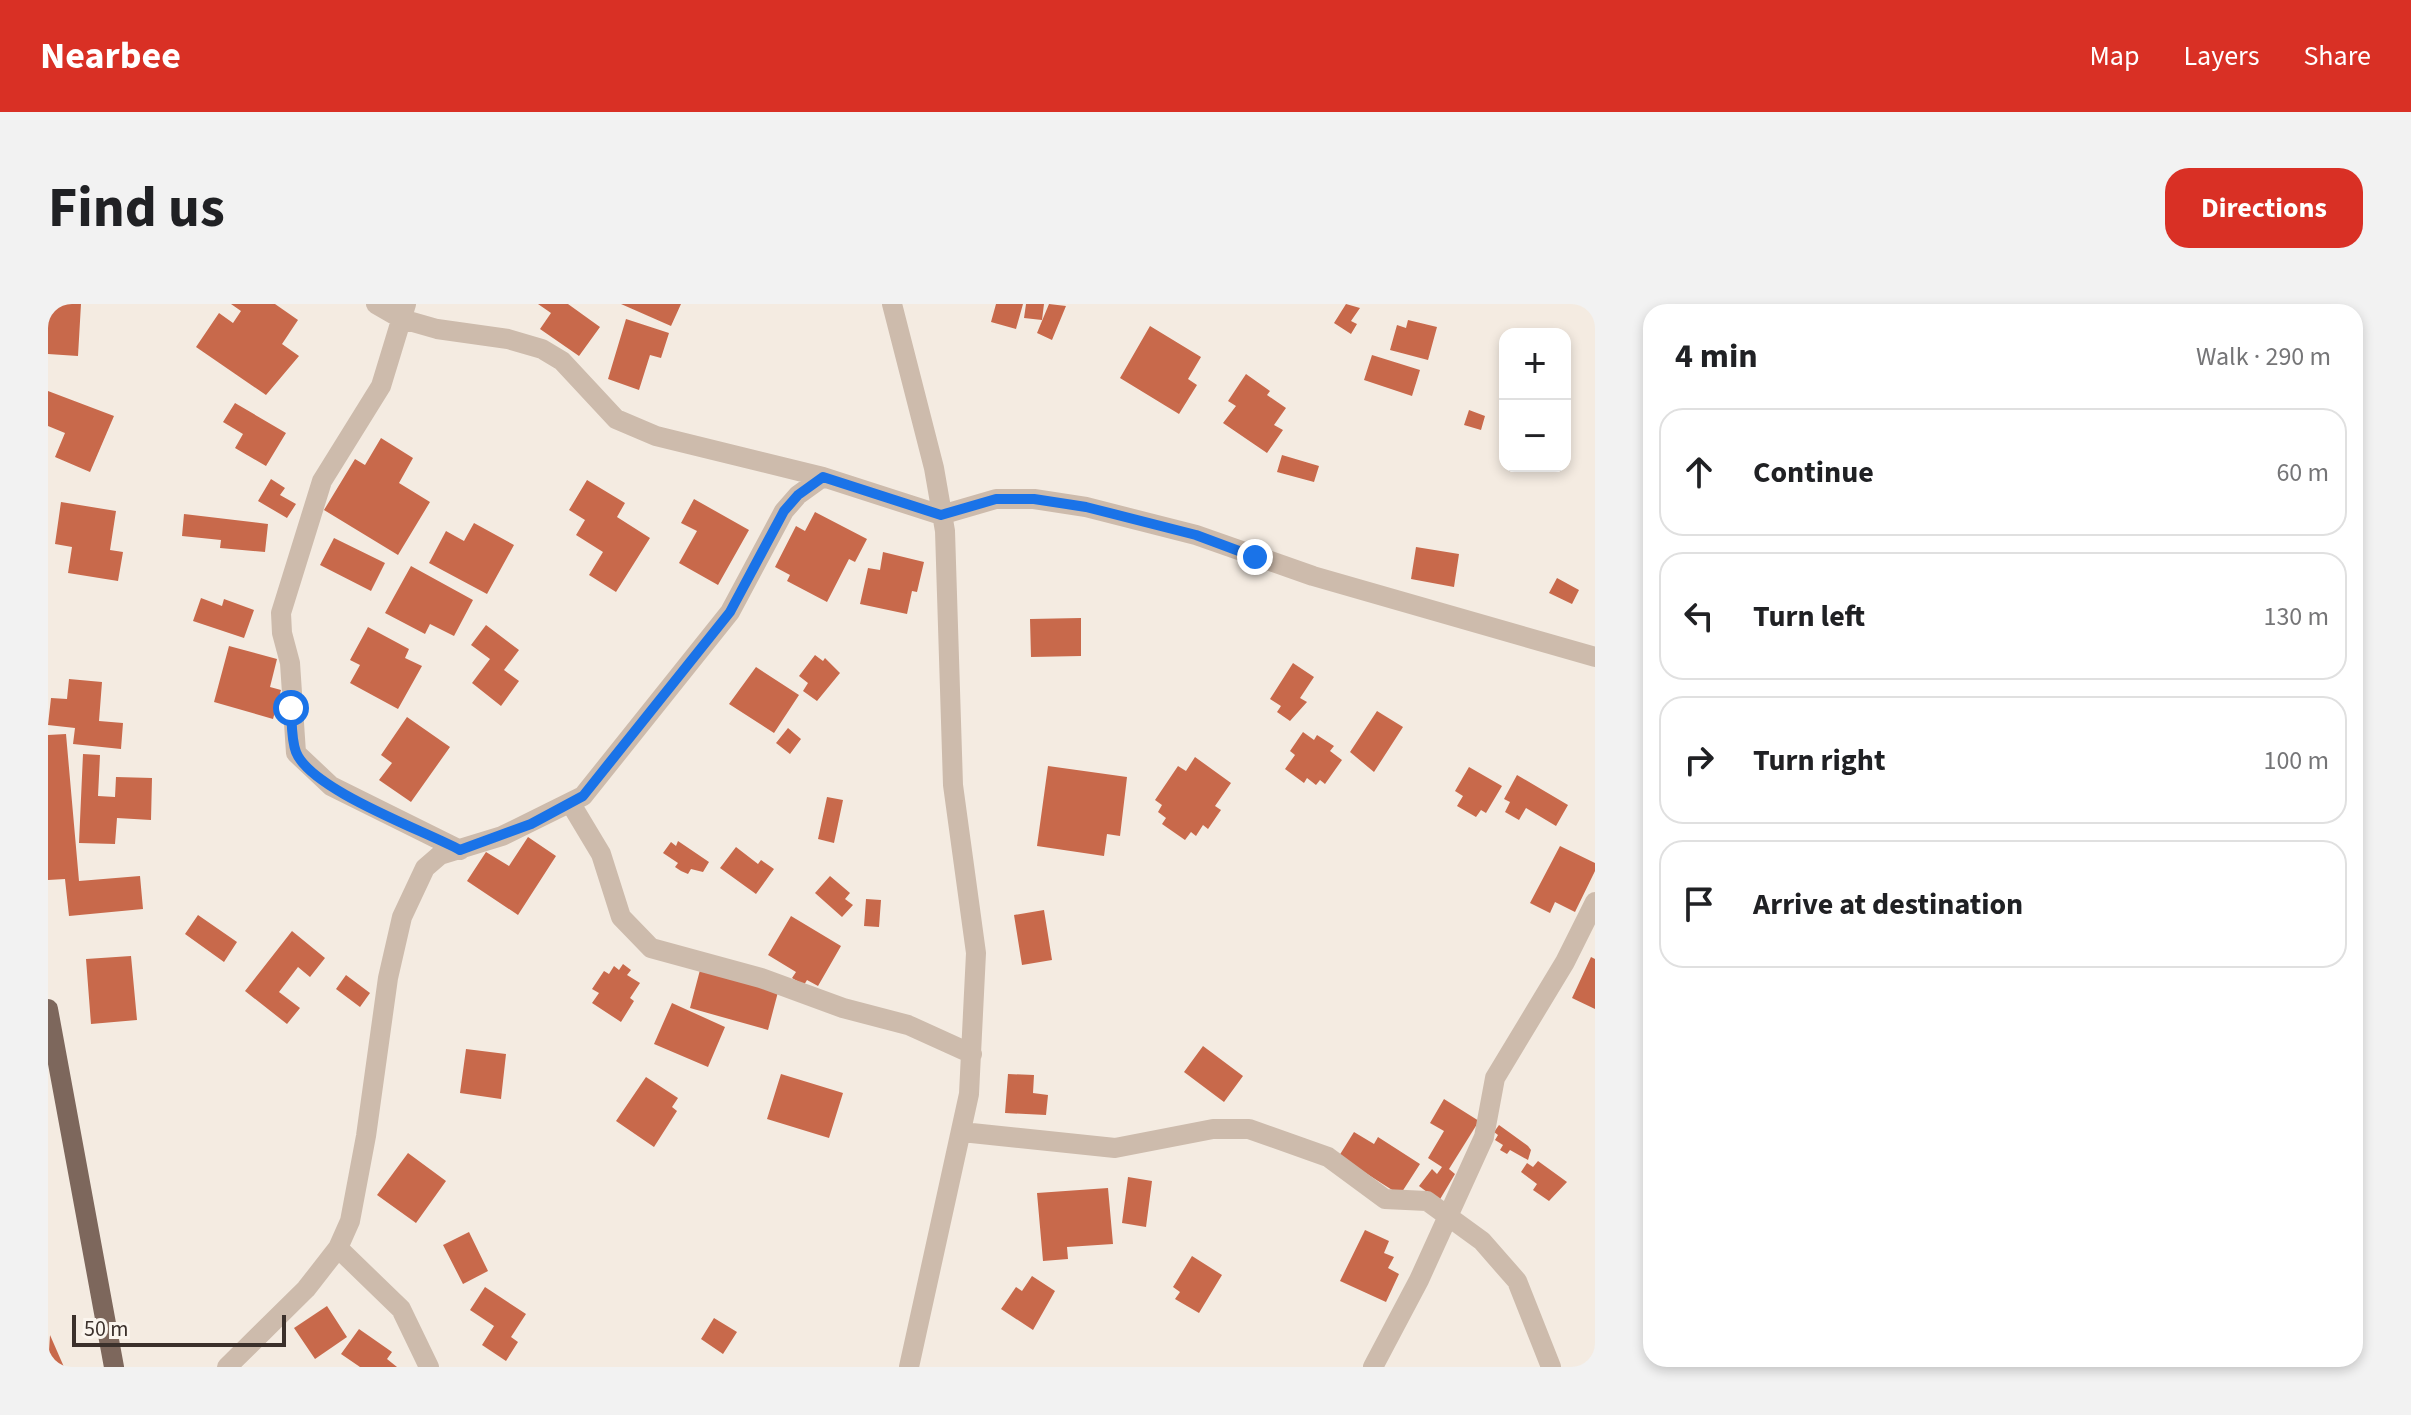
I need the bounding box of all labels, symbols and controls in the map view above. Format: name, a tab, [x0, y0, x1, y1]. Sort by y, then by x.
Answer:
text: Nearbee	[40, 29, 181, 83]
text: Map	[2089, 36, 2139, 76]
text: Layers	[2183, 36, 2259, 76]
text: Share	[2303, 36, 2371, 76]
button: Directions	[2165, 168, 2363, 248]
text: Find us	[48, 169, 225, 248]
map controls	[1499, 328, 1571, 472]
button: +	[1499, 328, 1571, 400]
text: 4 min	[1675, 332, 1758, 381]
text: Walk · 290 m	[2196, 338, 2331, 375]
button: −	[1499, 400, 1571, 472]
icon: ahead	[1677, 450, 1721, 494]
text: Continue	[1753, 451, 1874, 494]
text: 60 m	[2276, 454, 2329, 491]
route end	[1237, 539, 1273, 575]
icon: left	[1677, 594, 1721, 638]
text: Turn left	[1753, 595, 1865, 638]
text: 130 m	[2263, 598, 2329, 635]
route start	[273, 690, 309, 726]
icon: right	[1677, 738, 1721, 782]
text: Turn right	[1753, 739, 1885, 782]
text: 100 m	[2263, 742, 2329, 779]
icon: arrive	[1677, 882, 1721, 926]
text: Arrive at destination	[1753, 883, 2023, 926]
scale bar	[72, 1311, 286, 1347]
text: 50 m	[84, 1313, 129, 1345]

